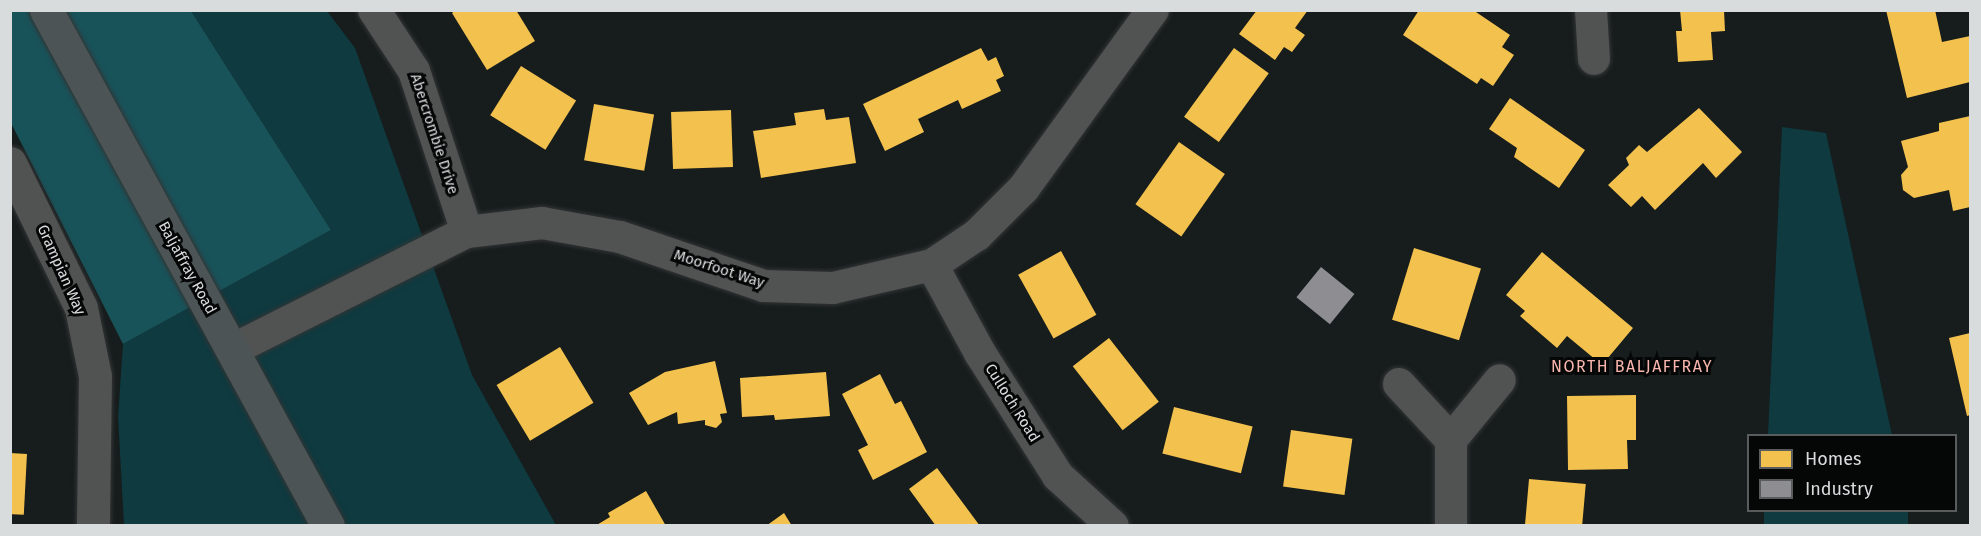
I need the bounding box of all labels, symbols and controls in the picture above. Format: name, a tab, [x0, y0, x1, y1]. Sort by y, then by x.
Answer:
street label: Abercrombie Drive	[406, 71, 462, 197]
street label: Baljaffray Road	[154, 219, 220, 317]
street label: Grampian Way	[33, 222, 89, 318]
street label: Moorfoot Way	[672, 246, 766, 292]
district label: NORTH BALJAFFRAY	[1551, 357, 1713, 377]
street label: Culloch Road	[981, 361, 1043, 445]
legend	[1747, 434, 1957, 512]
text: Homes	[1805, 448, 1861, 470]
text: Industry	[1805, 478, 1873, 500]

